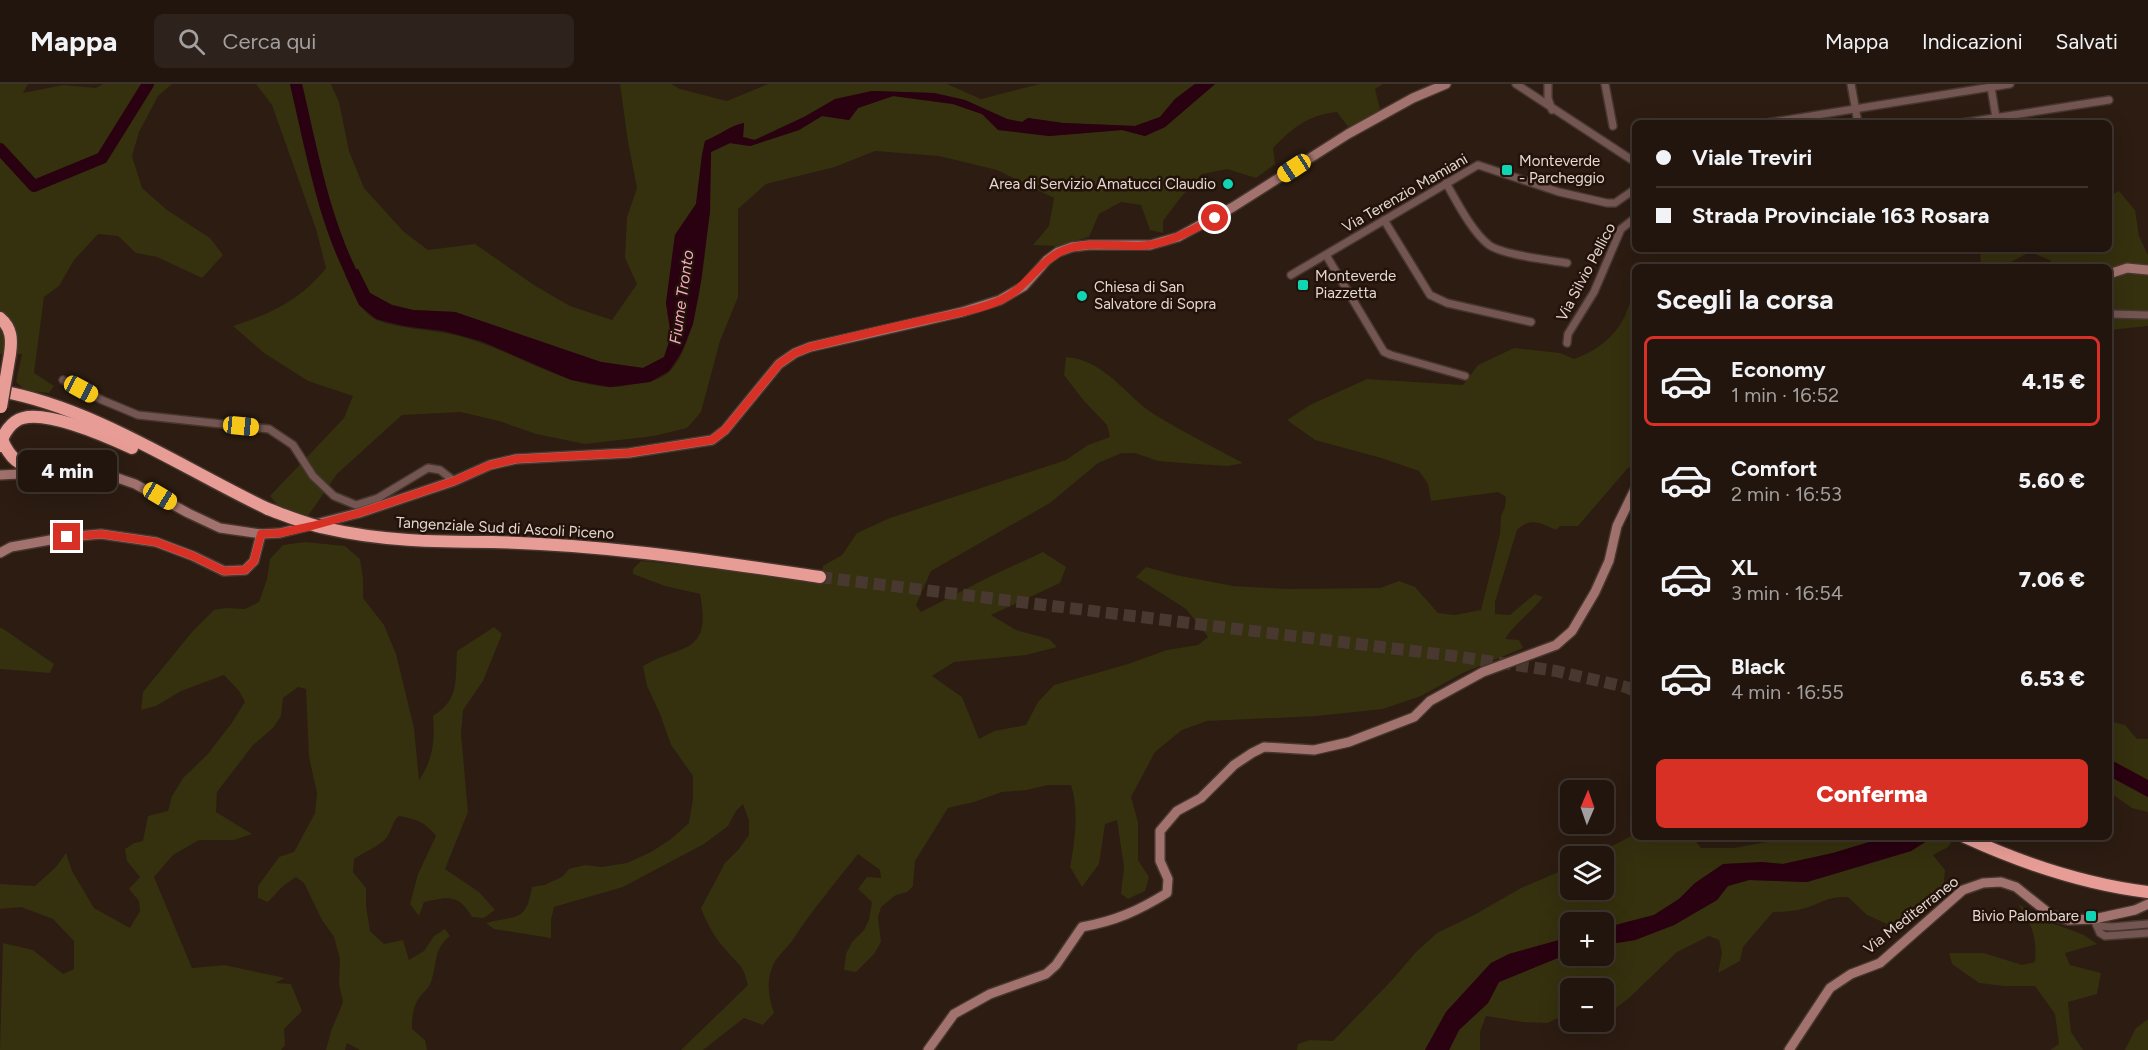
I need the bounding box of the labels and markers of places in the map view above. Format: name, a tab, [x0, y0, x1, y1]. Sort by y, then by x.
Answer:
place label: Monteverde - Parcheggio	[1519, 152, 1605, 187]
marker: Monteverde - Parcheggio	[1500, 163, 1514, 177]
place label: Area di Servizio Amatucci Claudio	[989, 175, 1216, 193]
marker: Area di Servizio Amatucci Claudio	[1221, 177, 1235, 191]
place label: Monteverde Piazzetta	[1315, 267, 1396, 302]
place label: Chiesa di San Salvatore di Sopra	[1094, 278, 1216, 313]
marker: Monteverde Piazzetta	[1296, 278, 1310, 292]
marker: Chiesa di San Salvatore di Sopra	[1075, 289, 1089, 303]
place label: Bivio Palombare	[1972, 907, 2079, 925]
marker: Bivio Palombare	[2084, 909, 2098, 923]

